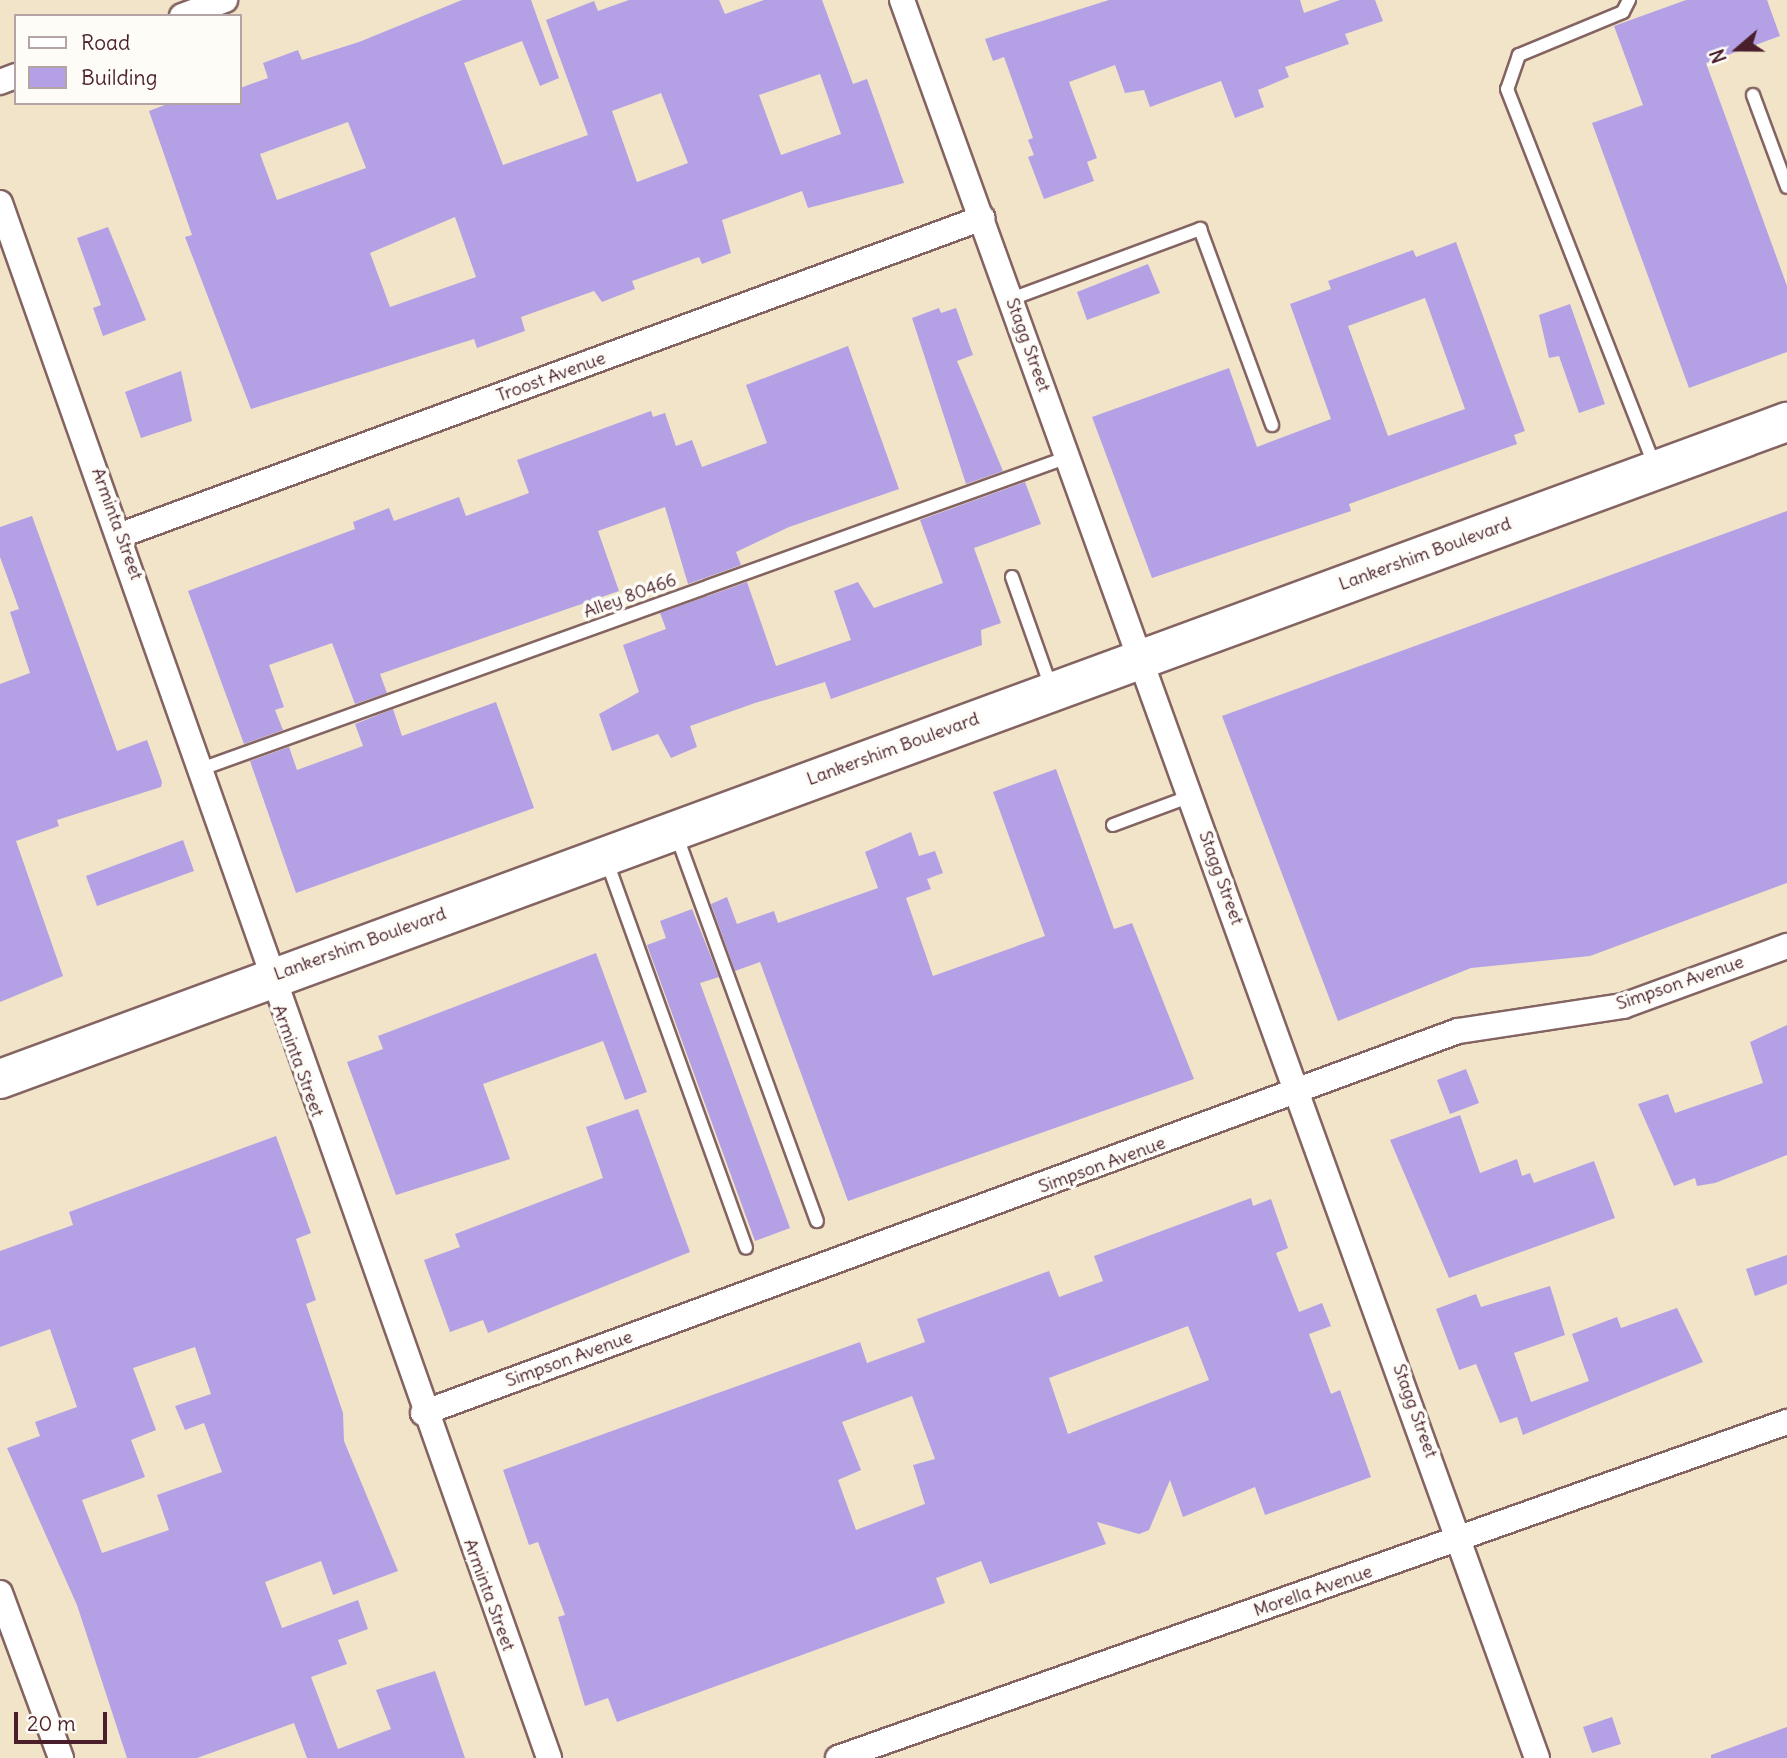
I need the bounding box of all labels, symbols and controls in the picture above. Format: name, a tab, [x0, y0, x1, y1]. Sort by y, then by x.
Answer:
legend	[14, 14, 242, 105]
north arrow	[1703, 14, 1773, 84]
text: Road	[81, 29, 130, 56]
text: N	[1705, 46, 1732, 66]
text: Building	[81, 64, 157, 91]
street label: Stagg Street	[1001, 295, 1055, 395]
street label: Troost Avenue	[494, 347, 608, 407]
street label: Arminta Street	[87, 465, 147, 583]
street label: Lankershim Boulevard	[1336, 513, 1514, 595]
street label: Alley 80466	[581, 569, 679, 623]
street label: Lankershim Boulevard	[804, 708, 982, 790]
street label: Stagg Street	[1194, 828, 1248, 928]
street label: Lankershim Boulevard	[271, 903, 449, 985]
street label: Simpson Avenue	[1613, 951, 1747, 1015]
street label: Arminta Street	[268, 1002, 328, 1120]
street label: Simpson Avenue	[1036, 1132, 1168, 1198]
street label: Simpson Avenue	[503, 1326, 635, 1392]
street label: Stagg Street	[1388, 1361, 1442, 1461]
street label: Arminta Street	[459, 1536, 519, 1654]
street label: Morella Avenue	[1251, 1561, 1375, 1621]
scale bar	[18, 1698, 110, 1742]
text: 20 m	[27, 1710, 76, 1737]

